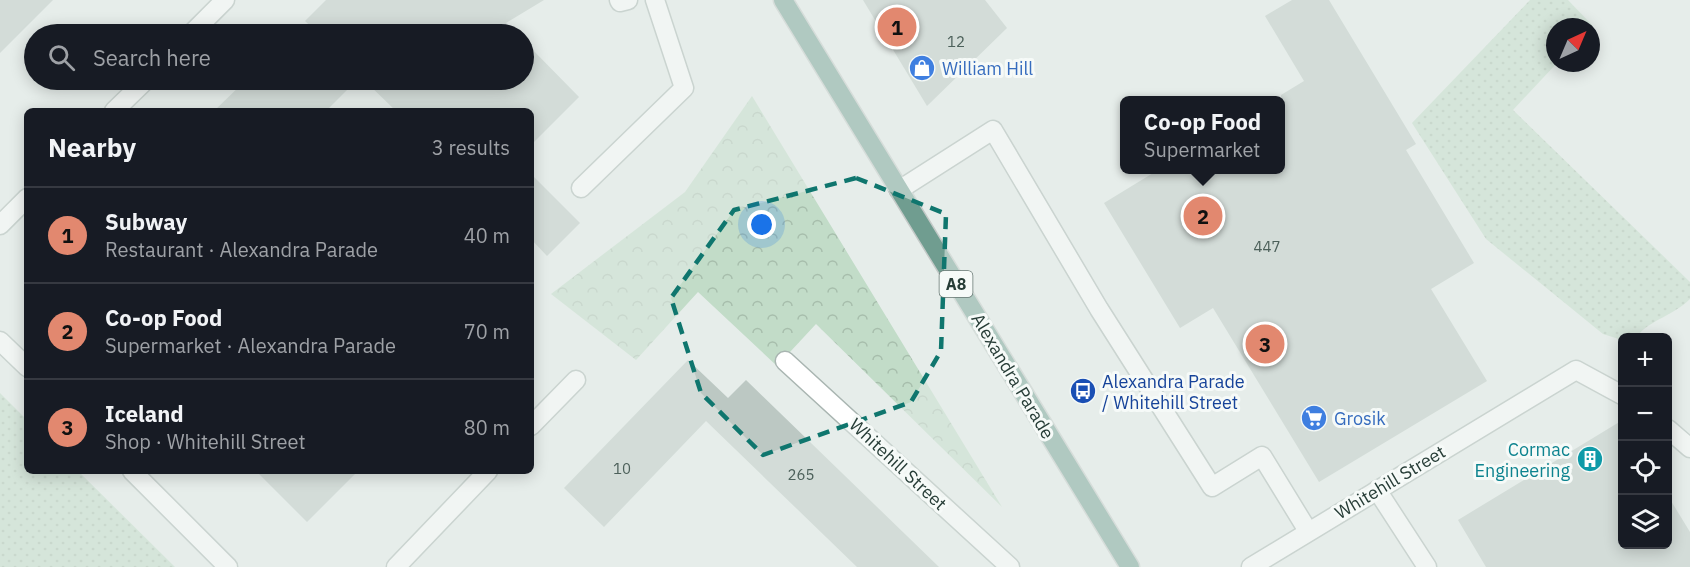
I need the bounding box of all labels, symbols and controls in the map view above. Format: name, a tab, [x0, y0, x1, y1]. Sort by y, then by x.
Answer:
pin: 1	[878, 4, 916, 50]
north arrow	[1546, 18, 1600, 72]
search box	[24, 24, 534, 90]
house number: 12	[947, 32, 965, 51]
icon: search	[45, 41, 78, 74]
text: Search here	[93, 43, 211, 72]
shop icon: William Hill	[907, 53, 937, 83]
place label: William Hill	[942, 57, 1033, 80]
popup	[1120, 96, 1285, 174]
text: Co-op Food	[1144, 107, 1261, 136]
text: Nearby	[48, 130, 136, 164]
text: 3 results	[432, 134, 510, 161]
text: Supermarket	[1144, 136, 1260, 163]
pin: 2	[1184, 194, 1222, 238]
text: Subway	[105, 207, 187, 236]
your location	[747, 210, 776, 239]
text: 1	[62, 222, 74, 249]
text: 40 m	[464, 222, 510, 249]
text: Restaurant · Alexandra Parade	[105, 236, 378, 263]
house number: 447	[1253, 237, 1281, 256]
road number: A8	[940, 271, 972, 297]
text: Co-op Food	[105, 303, 222, 332]
street label: Alexandra Parade	[966, 309, 1060, 443]
text: 2	[62, 318, 74, 345]
text: 70 m	[464, 318, 510, 345]
pin: 3	[1246, 322, 1284, 366]
text: Supermarket · Alexandra Parade	[105, 332, 396, 359]
map controls	[1618, 333, 1672, 549]
button: +	[1618, 333, 1672, 387]
place label: Alexandra Parade / Whitehill Street	[1102, 370, 1245, 414]
bus stop icon: Alexandra Parade / Whitehill Street	[1068, 376, 1098, 406]
button: −	[1618, 387, 1672, 441]
text: Iceland	[105, 399, 184, 428]
supermarket icon: Grosik	[1299, 403, 1329, 433]
place label: Grosik	[1334, 407, 1386, 430]
street label: Whitehill Street	[844, 413, 952, 515]
text: 3	[62, 414, 74, 441]
text: 80 m	[464, 414, 510, 441]
text: Shop · Whitehill Street	[105, 428, 306, 455]
place label: Cormac Engineering	[1474, 438, 1570, 482]
street label: Whitehill Street	[1331, 440, 1449, 524]
button: locate	[1618, 441, 1672, 495]
building icon: Cormac Engineering	[1575, 444, 1605, 474]
house number: 10	[613, 459, 631, 478]
house number: 265	[787, 465, 815, 484]
button: layers	[1618, 495, 1672, 549]

